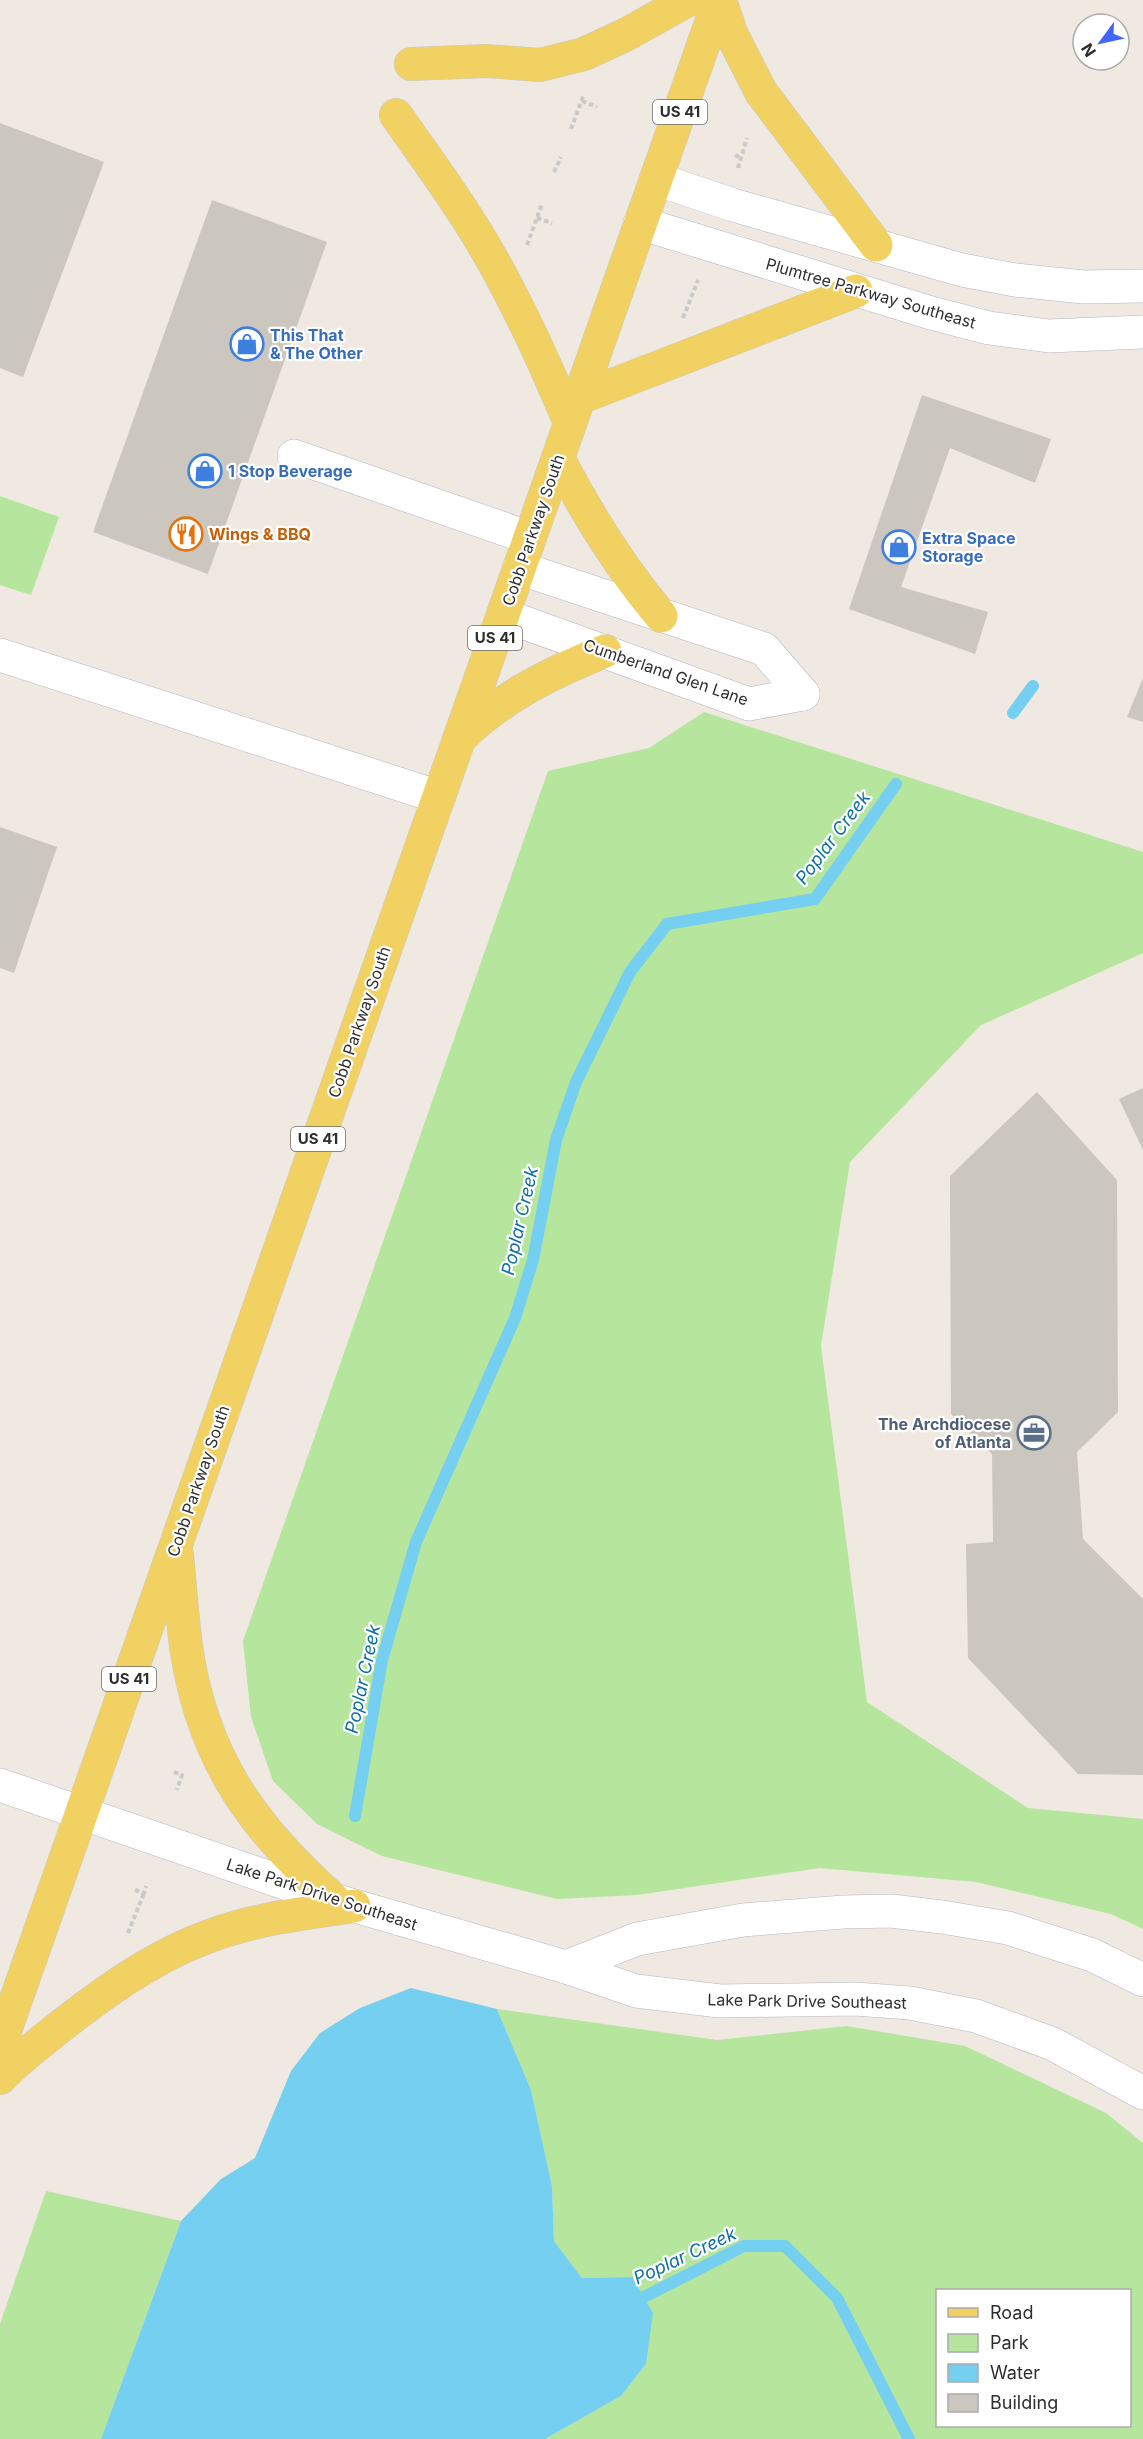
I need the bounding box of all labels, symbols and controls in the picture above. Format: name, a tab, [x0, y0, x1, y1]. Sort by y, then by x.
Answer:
north arrow	[1071, 12, 1131, 72]
text: N	[1077, 40, 1100, 61]
road number: US 41	[653, 100, 707, 124]
street label: Plumtree Parkway Southeast	[764, 253, 978, 333]
place label: This That & The Other	[270, 325, 363, 363]
shop icon: This That & The Other	[229, 326, 265, 362]
street label: Cobb Parkway South	[498, 452, 568, 608]
shop icon: 1 Stop Beverage	[187, 453, 223, 489]
place label: 1 Stop Beverage	[228, 461, 352, 481]
restaurant icon: Wings & BBQ	[168, 516, 204, 552]
place label: Wings & BBQ	[209, 524, 311, 544]
place label: Extra Space Storage	[922, 528, 1015, 566]
shop icon: Extra Space Storage	[881, 529, 917, 565]
road number: US 41	[468, 626, 522, 650]
street label: Cumberland Glen Lane	[581, 634, 751, 710]
water label: Poplar Creek	[791, 786, 875, 888]
street label: Cobb Parkway South	[324, 944, 394, 1100]
road number: US 41	[291, 1127, 345, 1151]
water label: Poplar Creek	[497, 1164, 542, 1277]
street label: Cobb Parkway South	[163, 1403, 233, 1559]
place label: The Archdiocese of Atlanta	[878, 1414, 1011, 1452]
office icon: The Archdiocese of Atlanta	[1016, 1415, 1052, 1451]
water label: Poplar Creek	[341, 1621, 385, 1735]
road number: US 41	[102, 1667, 156, 1691]
street label: Lake Park Drive Southeast	[224, 1854, 420, 1934]
street label: Lake Park Drive Southeast	[707, 1989, 907, 2013]
water label: Poplar Creek	[630, 2222, 740, 2288]
legend	[936, 2289, 1131, 2427]
text: Road	[990, 2302, 1033, 2323]
text: Park	[990, 2332, 1029, 2353]
text: Water	[990, 2362, 1040, 2383]
text: Building	[990, 2392, 1058, 2413]

